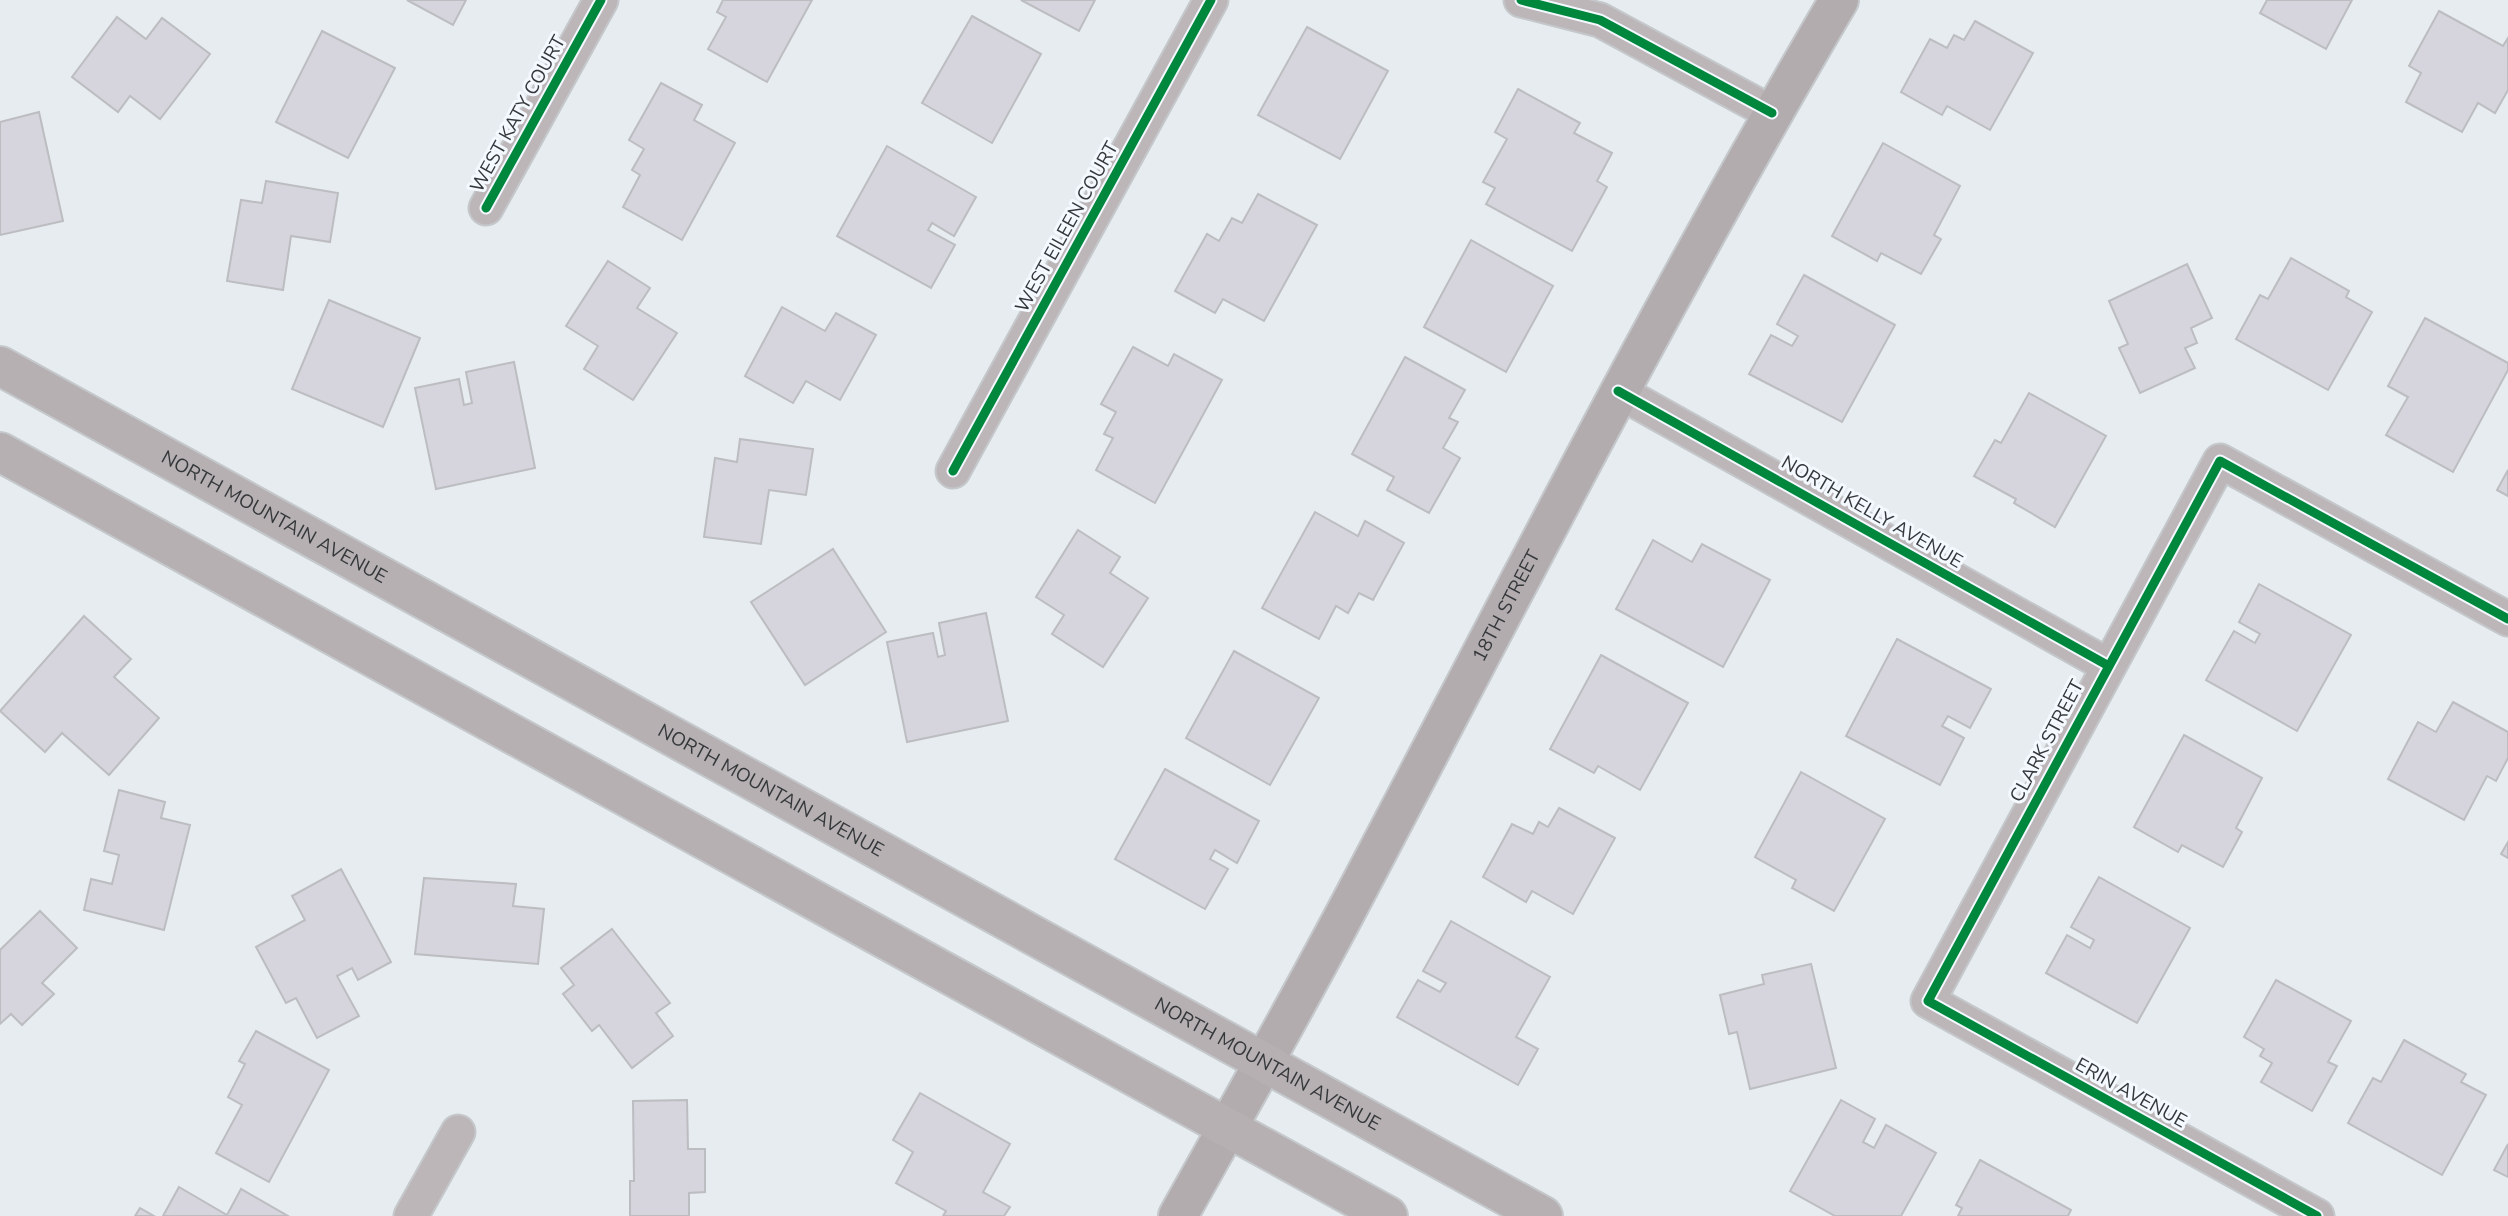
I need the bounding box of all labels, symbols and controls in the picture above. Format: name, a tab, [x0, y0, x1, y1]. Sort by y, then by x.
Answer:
street label: WEST KATY COURT	[464, 30, 572, 197]
street label: WEST EILEEN COURT	[1009, 136, 1125, 317]
street label: NORTH MOUNTAIN AVENUE	[157, 444, 392, 590]
street label: NORTH KELLY AVENUE	[1777, 449, 1967, 575]
street label: 18TH STREET	[1466, 545, 1547, 666]
street label: CLARK STREET	[2004, 675, 2090, 807]
street label: NORTH MOUNTAIN AVENUE	[653, 718, 888, 863]
street label: NORTH MOUNTAIN AVENUE	[1150, 991, 1385, 1137]
street label: ERIN AVENUE	[2071, 1052, 2191, 1134]

